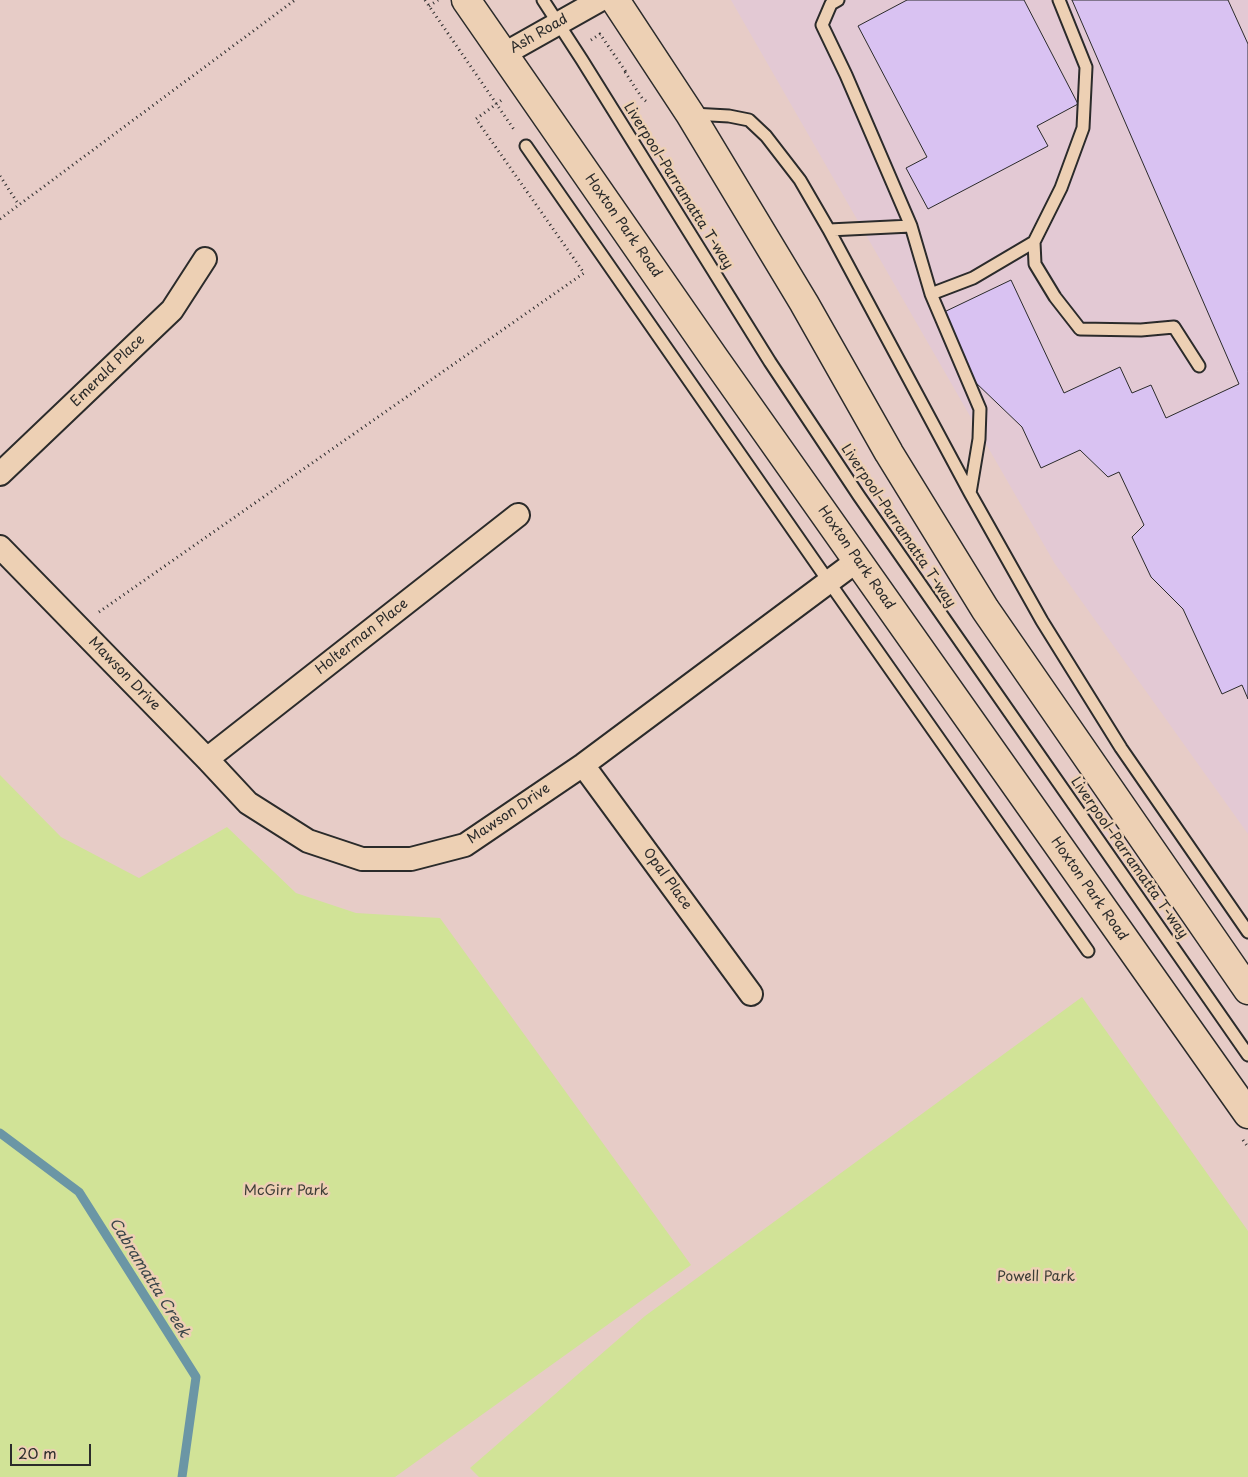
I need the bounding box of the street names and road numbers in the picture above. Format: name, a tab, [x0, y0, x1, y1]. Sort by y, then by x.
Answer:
street label: Ash Road	[507, 11, 571, 57]
street label: Liverpool–Parramatta T-way	[620, 100, 736, 272]
street label: Hoxton Park Road	[581, 171, 665, 281]
street label: Emerald Place	[68, 331, 148, 411]
street label: Liverpool–Parramatta T-way	[837, 441, 959, 611]
street label: Hoxton Park Road	[814, 503, 898, 613]
street label: Holterman Place	[312, 596, 412, 678]
street label: Mawson Drive	[85, 634, 163, 714]
street label: Liverpool–Parramatta T-way	[1067, 774, 1191, 942]
street label: Mawson Drive	[465, 780, 553, 848]
street label: Hoxton Park Road	[1047, 834, 1131, 944]
street label: Opal Place	[639, 845, 695, 913]

